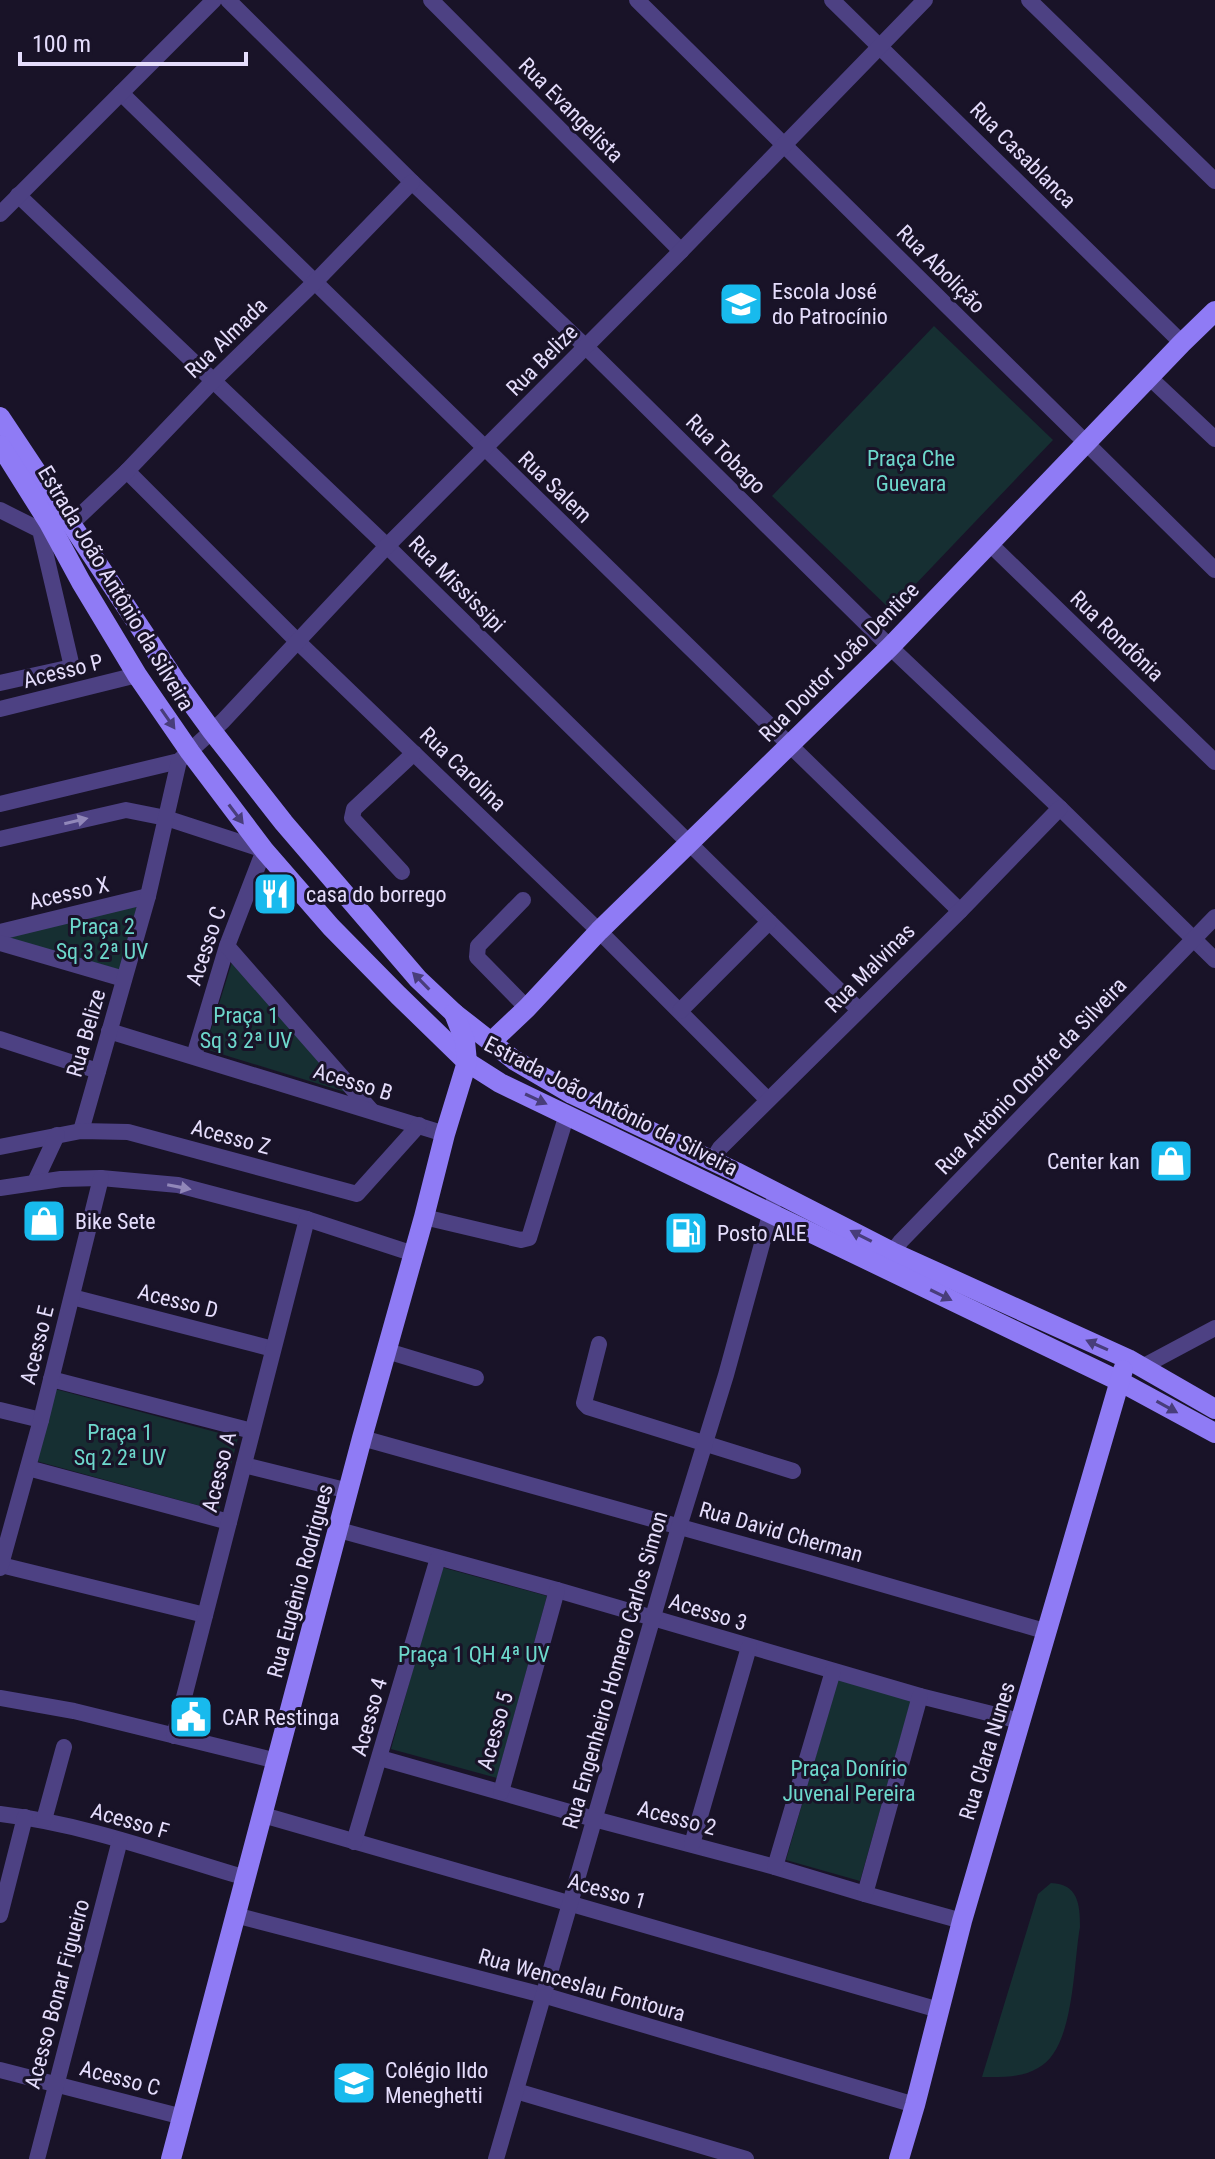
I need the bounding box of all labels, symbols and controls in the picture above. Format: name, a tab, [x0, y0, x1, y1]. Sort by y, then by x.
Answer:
scale bar	[20, 16, 246, 66]
text: 100 m	[32, 30, 91, 58]
street label: Rua Evangelista	[514, 53, 628, 167]
street label: Rua Casablanca	[965, 97, 1081, 213]
street label: Rua Abolição	[892, 220, 990, 318]
place label: Escola José do Patrocínio	[772, 279, 888, 329]
school or university icon: Escola José do Patrocínio	[717, 280, 765, 328]
street label: Rua Almada	[180, 293, 272, 383]
street label: Rua Belize	[501, 319, 583, 401]
street label: Rua Tobago	[681, 409, 771, 499]
street label: Rua Salem	[513, 446, 597, 528]
park label: Praça Che Guevara	[867, 446, 955, 496]
street label: Estrada João Antônio da Silveira	[33, 461, 199, 715]
street label: Rua Mississipi	[404, 531, 510, 637]
street label: Rua Doutor João Dentice	[754, 577, 924, 747]
street label: Rua Rondônia	[1065, 586, 1169, 686]
street label: Acesso P	[20, 649, 106, 693]
one-way arrow	[160, 709, 175, 730]
street label: Rua Carolina	[415, 722, 511, 816]
one-way arrow	[228, 804, 244, 824]
one-way arrow	[64, 814, 89, 827]
restaurant icon: casa do borrego	[251, 870, 299, 918]
street label: Acesso X	[27, 872, 111, 914]
place label: casa do borrego	[306, 882, 447, 907]
street label: Acesso C	[181, 903, 231, 989]
park label: Praça 2 Sq 3 2ª UV	[56, 914, 148, 964]
street label: Rua Malvinas	[820, 918, 920, 1018]
one-way arrow	[412, 972, 430, 991]
street label: Rua Antônio Onofre da Silveira	[930, 973, 1132, 1179]
street label: Rua Belize	[62, 986, 110, 1080]
park label: Praça 1 Sq 3 2ª UV	[200, 1003, 292, 1053]
street label: Estrada João Antônio da Silveira	[480, 1031, 742, 1181]
street label: Acesso B	[310, 1058, 396, 1106]
one-way arrow	[524, 1092, 547, 1106]
street label: Acesso Z	[189, 1114, 273, 1160]
shop icon: Center kan	[1147, 1137, 1195, 1185]
place label: Center kan	[1047, 1149, 1140, 1174]
one-way arrow	[166, 1181, 191, 1193]
shop icon: Bike Sete	[20, 1197, 68, 1245]
place label: Bike Sete	[75, 1209, 156, 1234]
fuel station icon: Posto ALE	[662, 1209, 710, 1257]
place label: Posto ALE	[717, 1221, 807, 1246]
one-way arrow	[850, 1230, 872, 1244]
street label: Acesso D	[135, 1279, 221, 1323]
one-way arrow	[929, 1288, 953, 1302]
street label: Acesso E	[15, 1303, 59, 1387]
one-way arrow	[1085, 1339, 1109, 1352]
one-way arrow	[1156, 1400, 1178, 1414]
park label: Praça 1 Sq 2 2ª UV	[74, 1420, 166, 1470]
street label: Acesso A	[197, 1429, 241, 1515]
street label: Rua Eugênio Rodrigues	[262, 1481, 338, 1681]
street label: Rua David Cherman	[696, 1497, 866, 1567]
street label: Rua Engenheiro Homero Carlos Simon	[558, 1508, 672, 1832]
street label: Acesso 3	[666, 1588, 750, 1636]
park label: Praça 1 QH 4ª UV	[398, 1642, 550, 1667]
street label: Acesso 4	[346, 1675, 392, 1759]
street label: Rua Clara Nunes	[954, 1679, 1020, 1823]
street label: Acesso 5	[472, 1689, 518, 1773]
public building icon: CAR Restinga	[167, 1693, 215, 1741]
place label: CAR Restinga	[222, 1705, 340, 1730]
park label: Praça Donírio Juvenal Pereira	[782, 1756, 916, 1806]
street label: Acesso 2	[635, 1796, 719, 1840]
street label: Acesso F	[88, 1798, 172, 1844]
street label: Acesso 1	[565, 1868, 649, 1914]
street label: Acesso Bonar Figueiro	[20, 1896, 94, 2092]
street label: Rua Wenceslau Fontoura	[476, 1944, 688, 2026]
street label: Acesso C	[77, 2055, 163, 2101]
place label: Colégio Ildo Meneghetti	[385, 2058, 488, 2108]
school or university icon: Colégio Ildo Meneghetti	[330, 2059, 378, 2107]

